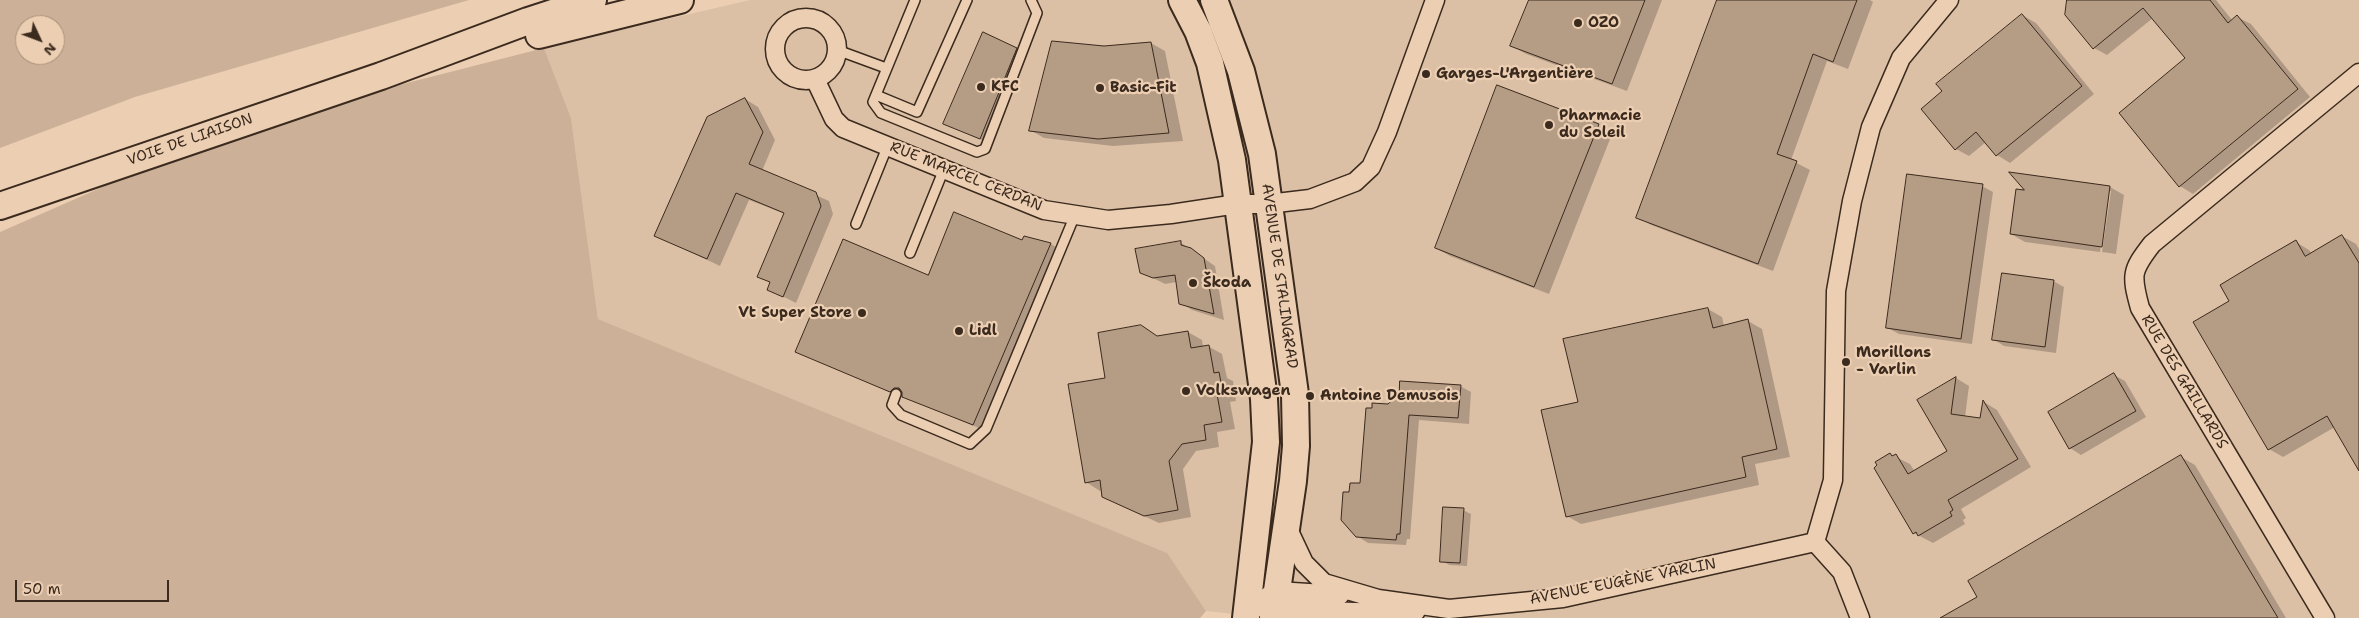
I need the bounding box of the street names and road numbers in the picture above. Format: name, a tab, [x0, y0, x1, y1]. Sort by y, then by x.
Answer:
street label: VOIE DE LIAISON	[125, 110, 255, 170]
street label: RUE MARCEL CERDAN	[887, 138, 1045, 216]
street label: AVENUE DE STALINGRAD	[1257, 182, 1301, 370]
street label: RUE DES GAILLARDS	[2137, 312, 2231, 452]
street label: AVENUE EUGÈNE VARLIN	[1528, 555, 1718, 609]

